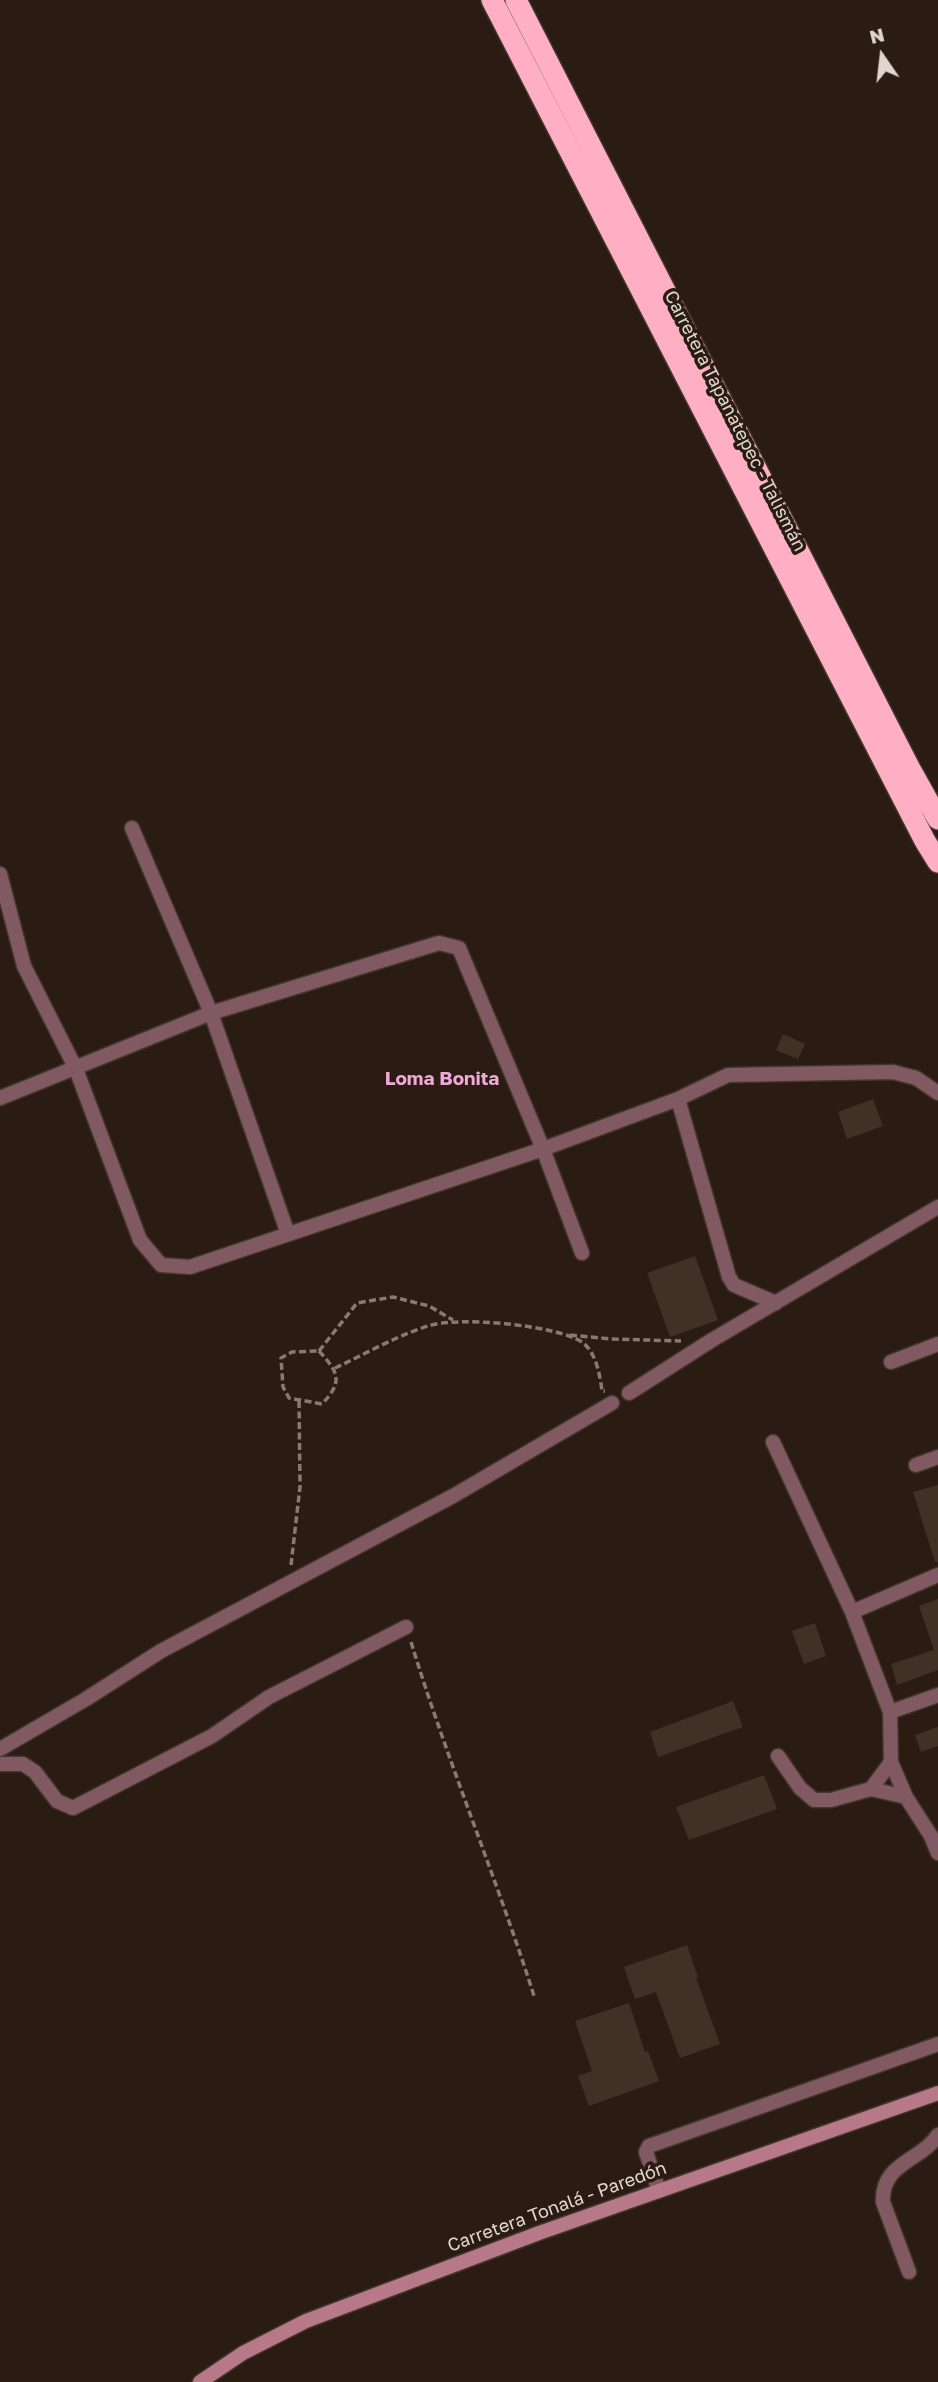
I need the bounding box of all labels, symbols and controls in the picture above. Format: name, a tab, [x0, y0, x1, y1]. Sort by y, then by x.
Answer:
north arrow	[847, 21, 917, 91]
text: N	[867, 22, 887, 48]
street label: Carretera Tapanatepec - Talismán	[660, 287, 810, 555]
district label: Loma Bonita	[385, 1068, 499, 1090]
street label: Carretera Tonalá - Paredón	[445, 2157, 669, 2257]

